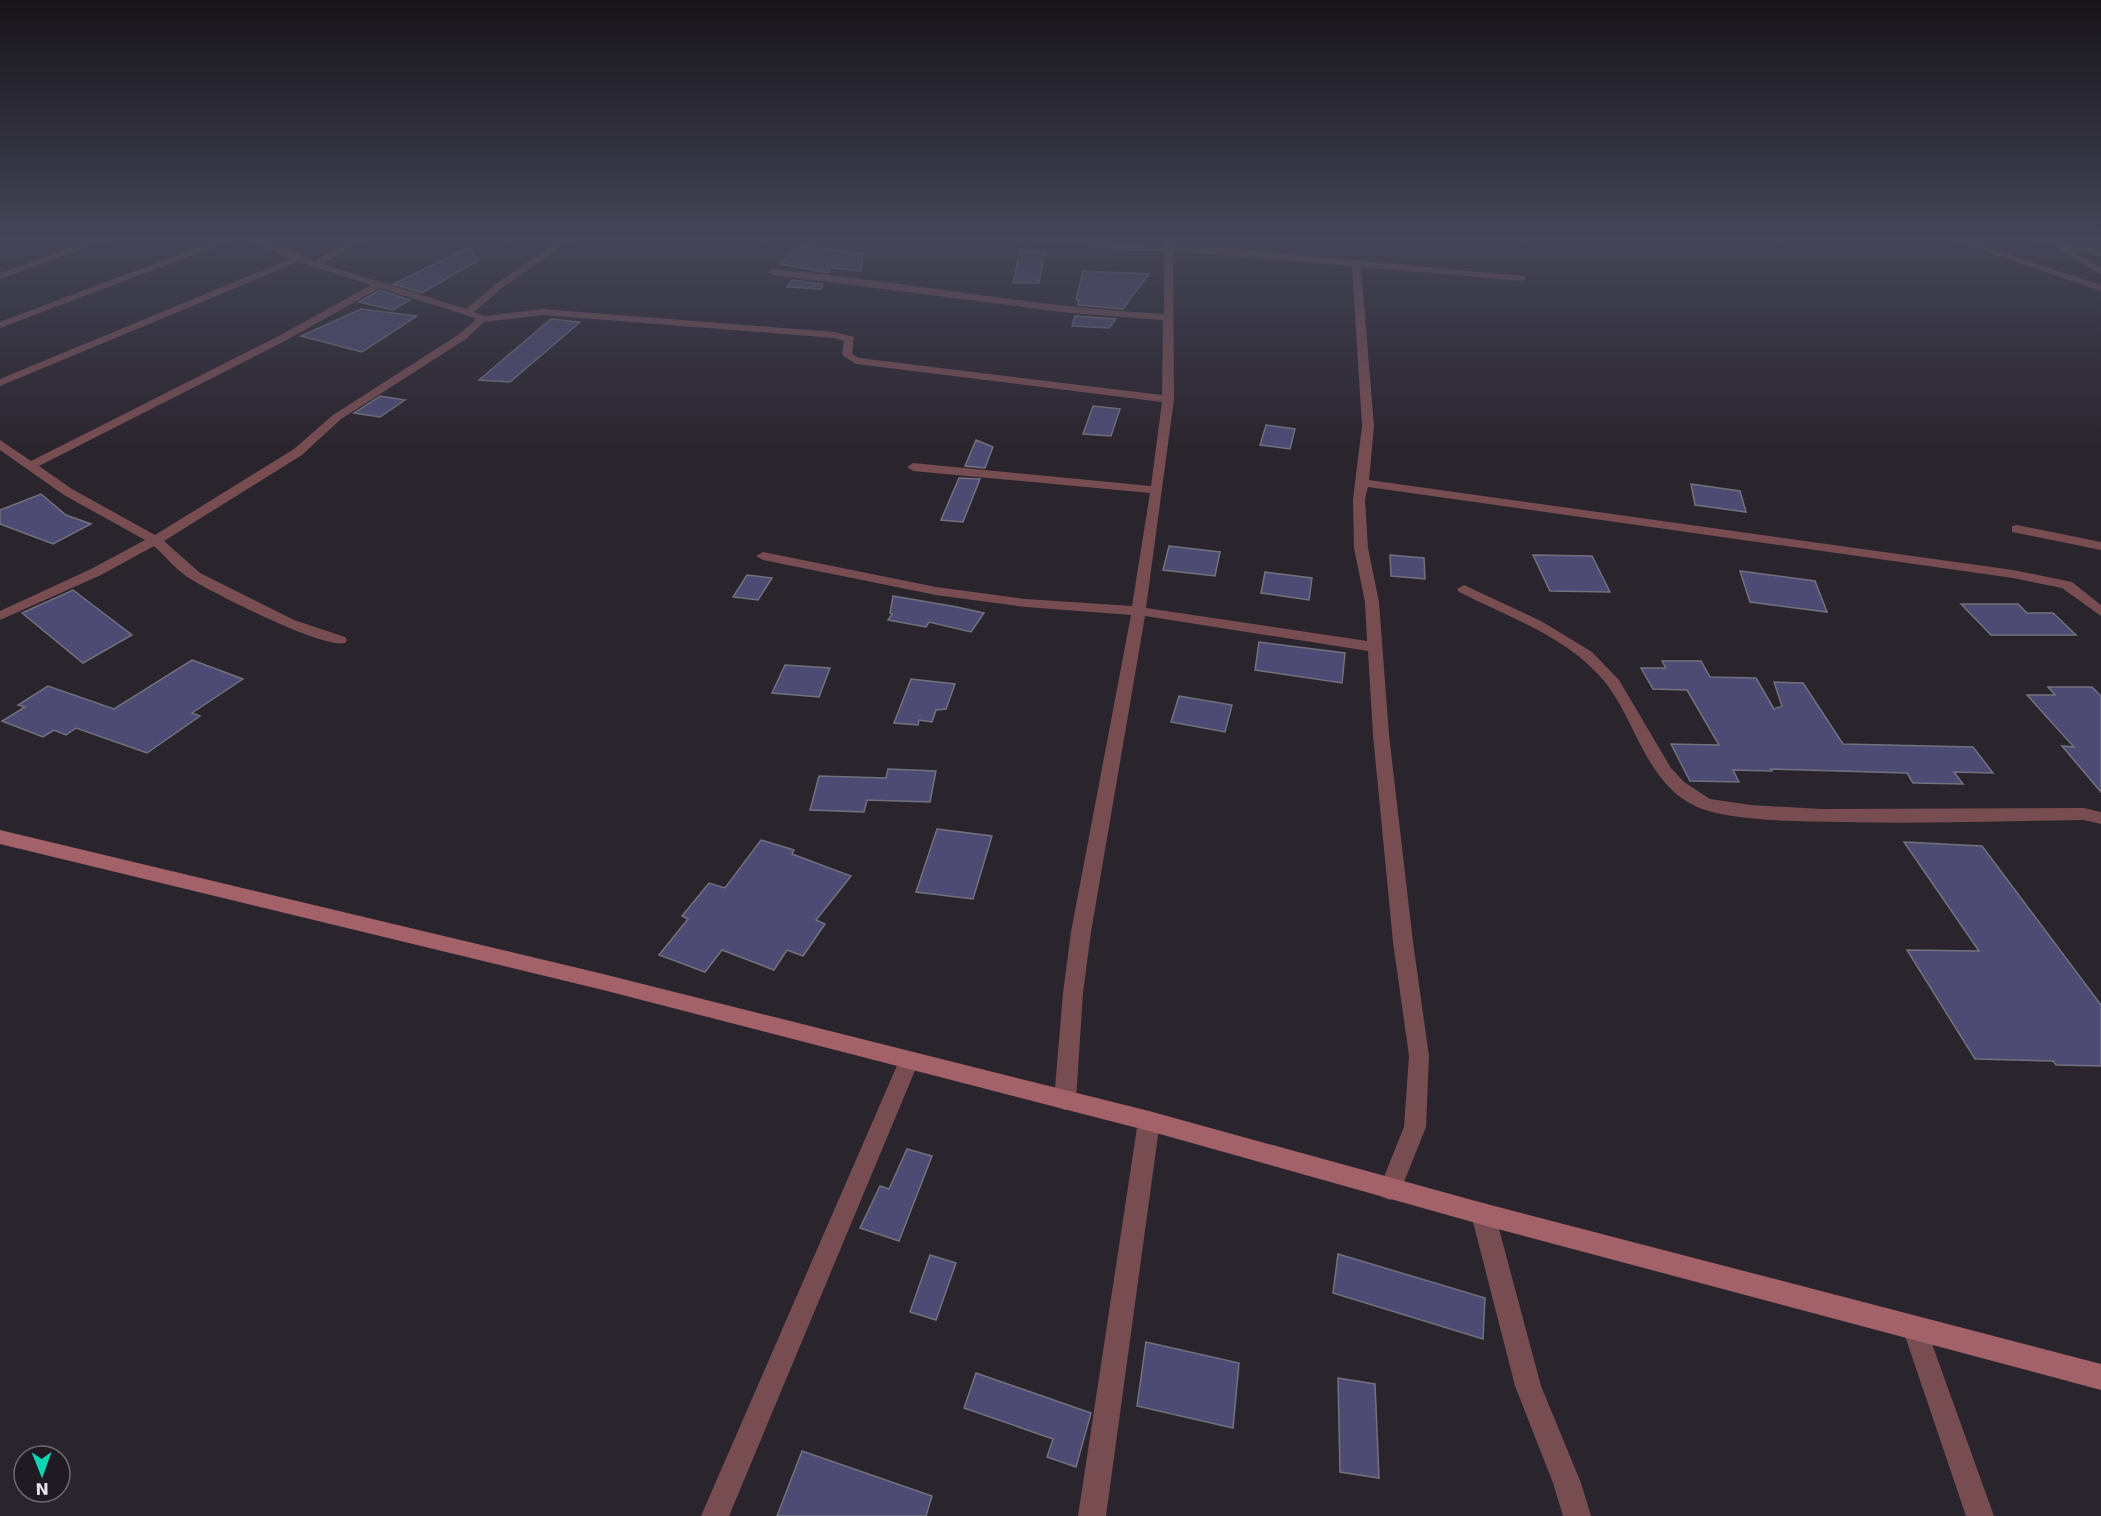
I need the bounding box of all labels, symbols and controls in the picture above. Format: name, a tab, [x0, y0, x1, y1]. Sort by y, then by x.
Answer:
north arrow	[12, 1444, 72, 1504]
text: N	[35, 1479, 49, 1498]

